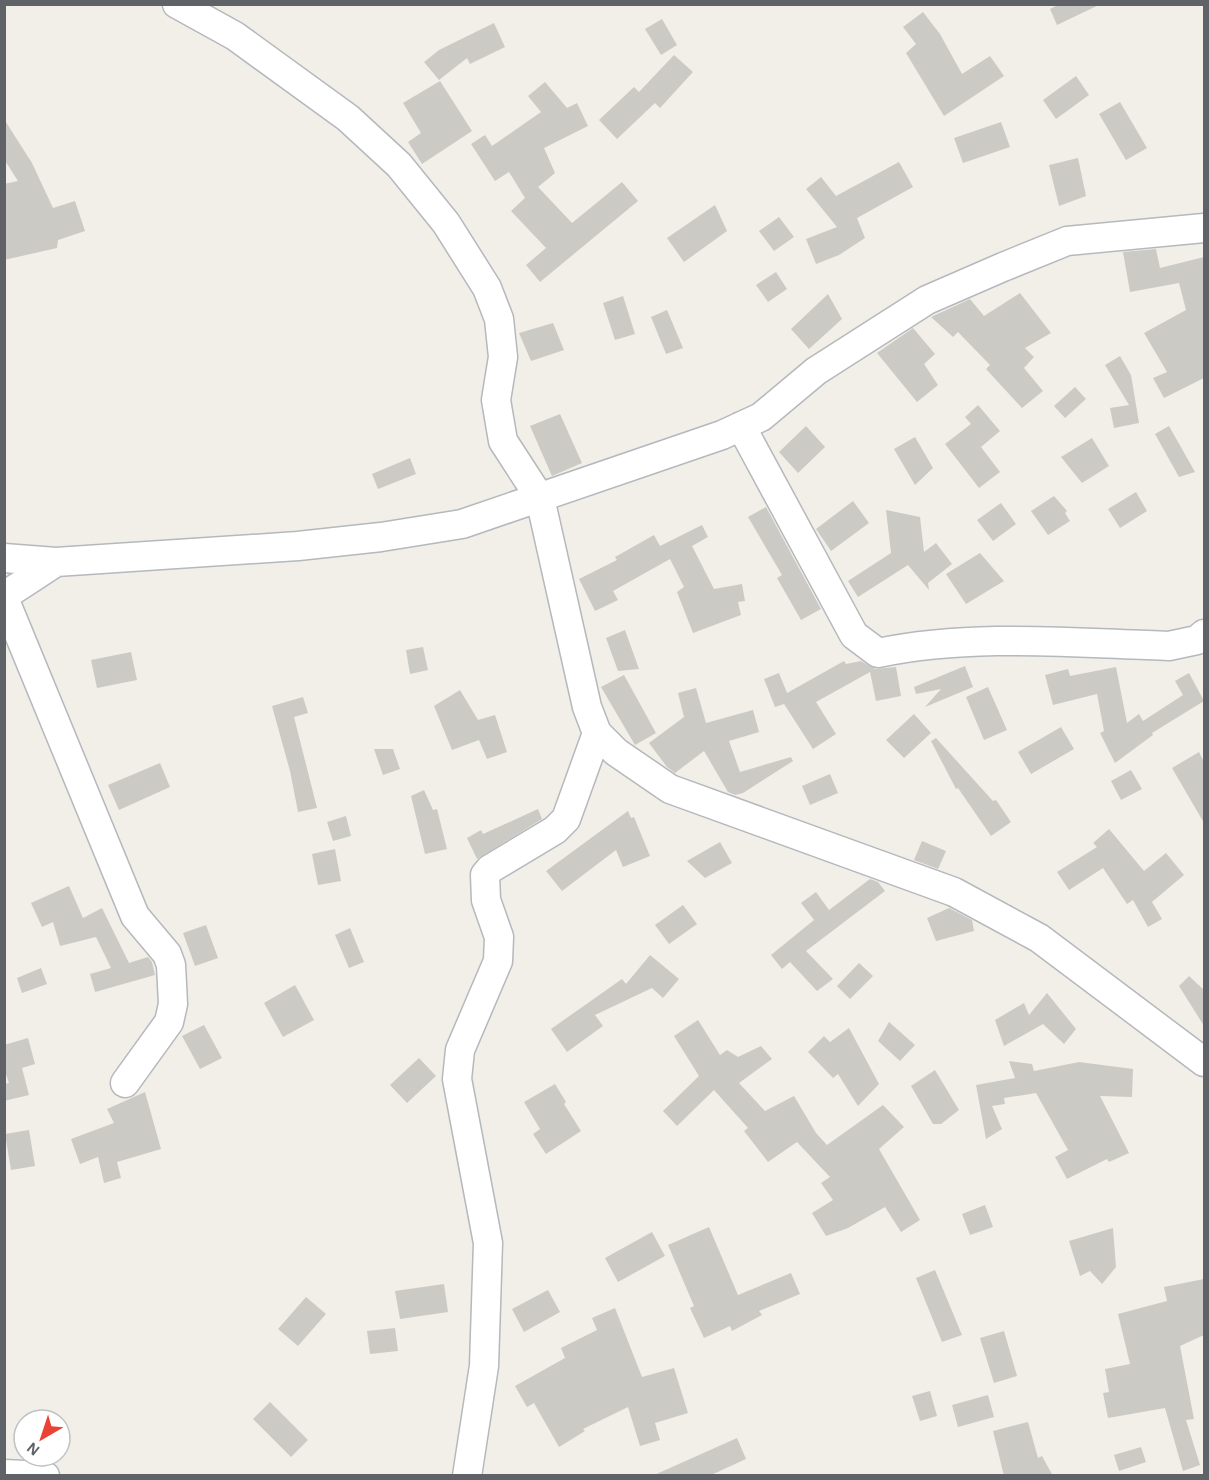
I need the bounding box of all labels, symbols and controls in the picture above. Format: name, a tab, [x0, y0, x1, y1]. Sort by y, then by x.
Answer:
north arrow	[12, 1408, 72, 1468]
text: N	[24, 1439, 43, 1459]

